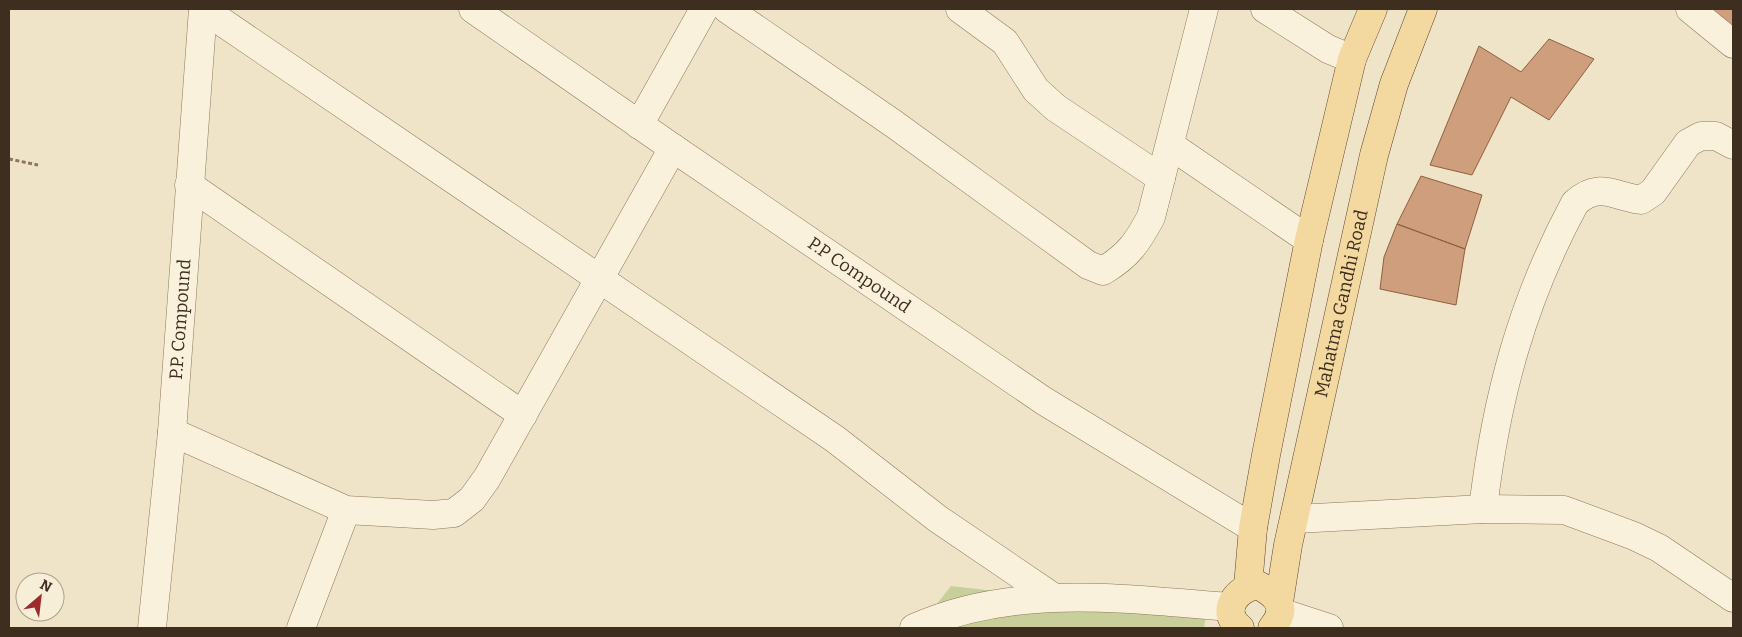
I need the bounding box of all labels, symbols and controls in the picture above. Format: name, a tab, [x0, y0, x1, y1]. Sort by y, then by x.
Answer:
street label: Mahatma Gandhi Road	[1310, 207, 1373, 399]
street label: P.P Compound	[804, 232, 915, 318]
street label: P.P. Compound	[165, 258, 196, 380]
north arrow	[15, 572, 65, 622]
text: N	[37, 576, 55, 596]

